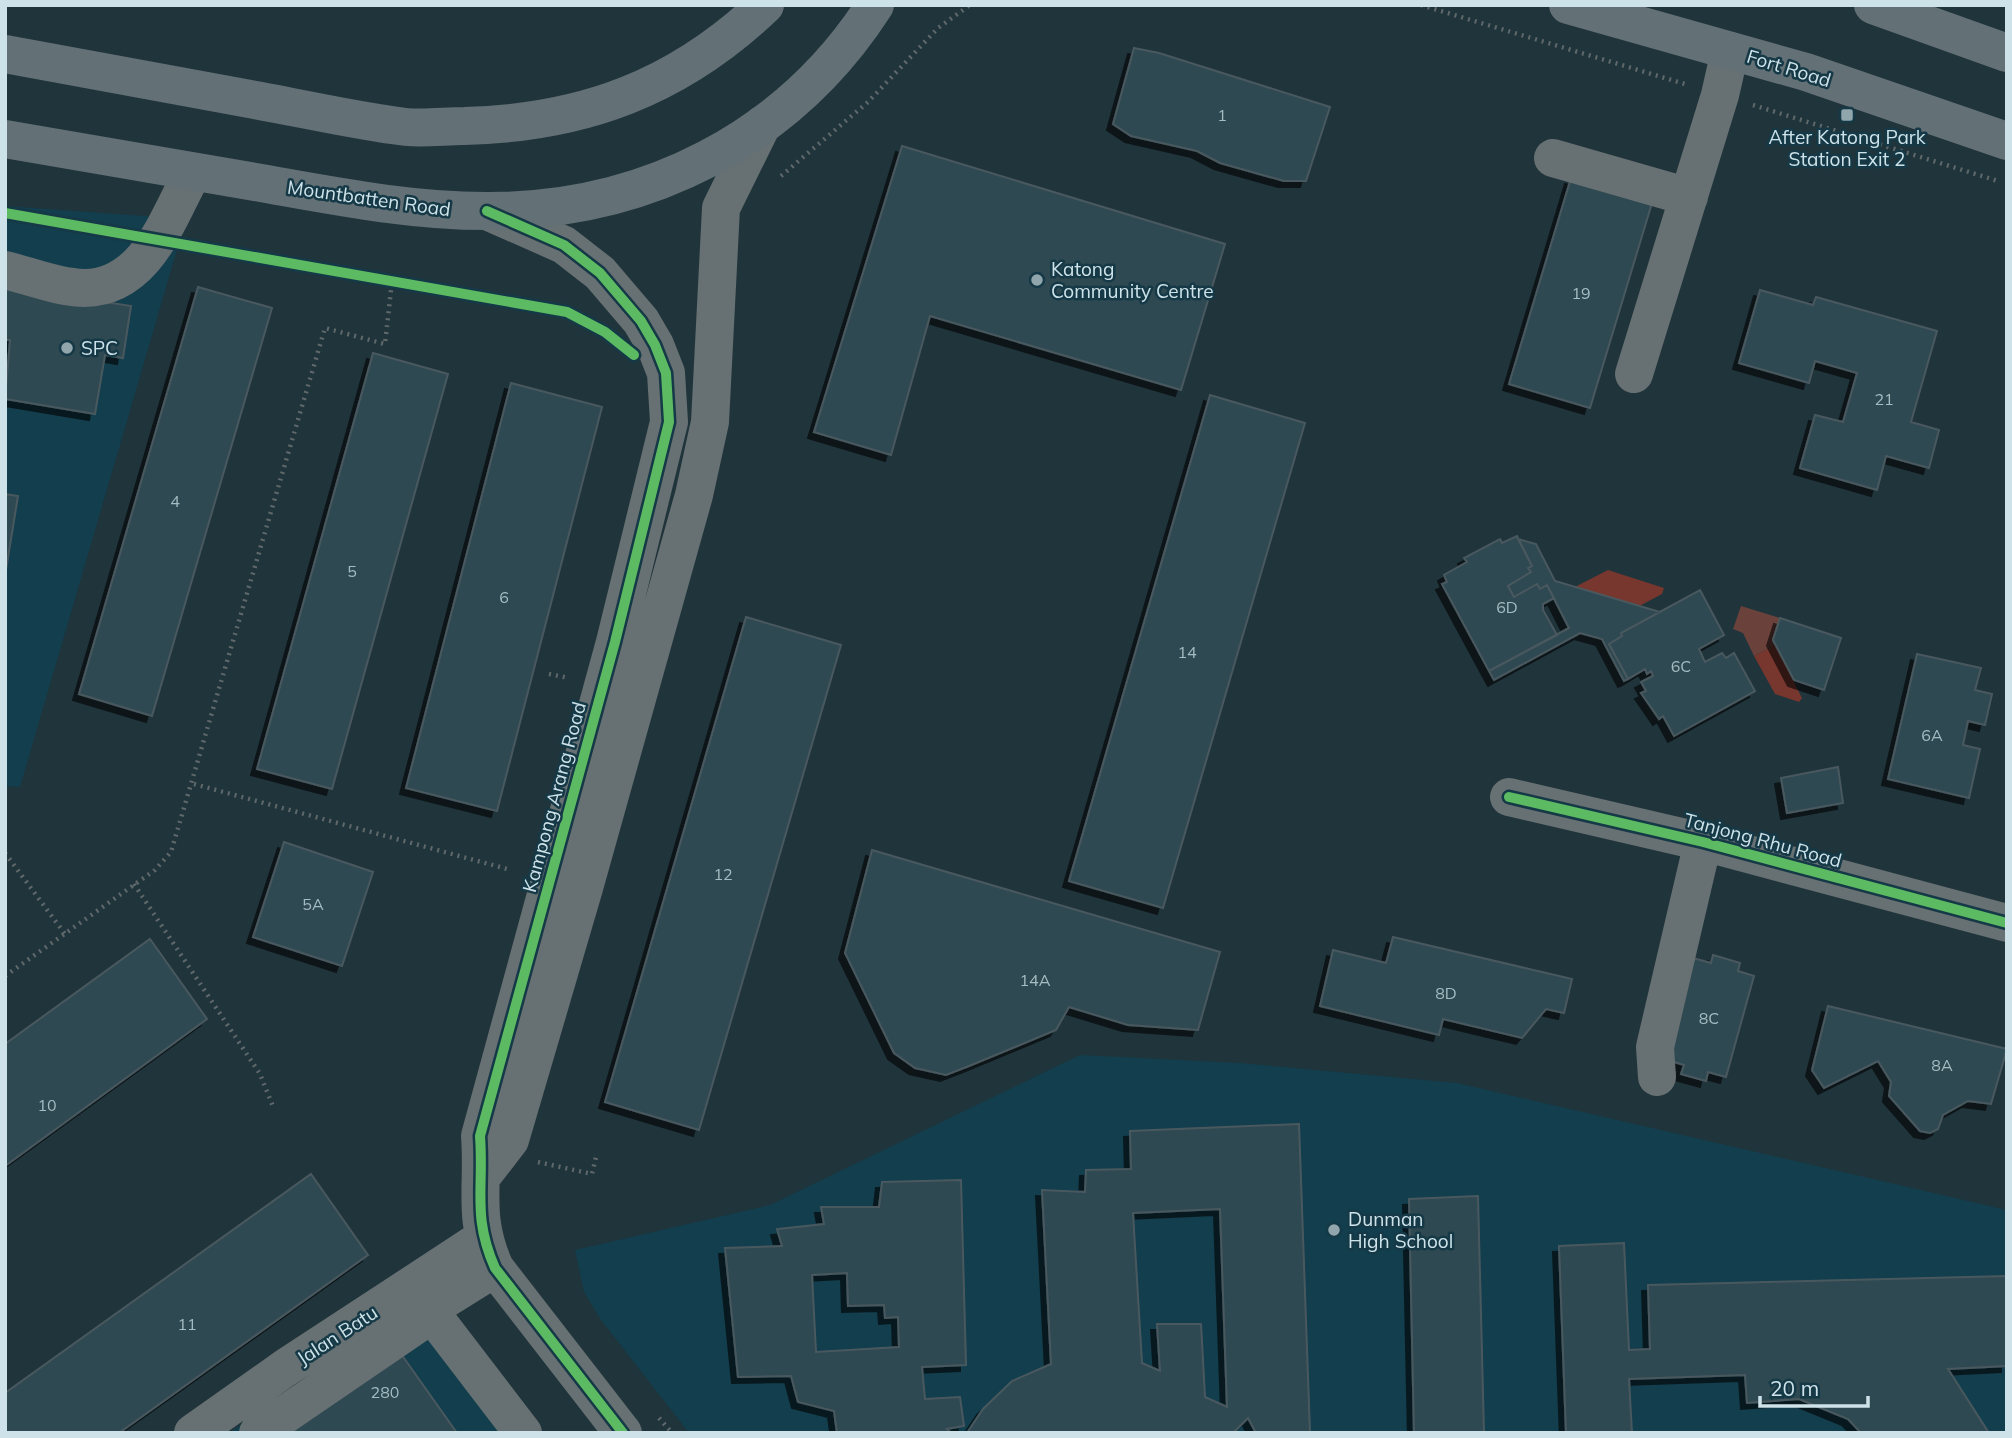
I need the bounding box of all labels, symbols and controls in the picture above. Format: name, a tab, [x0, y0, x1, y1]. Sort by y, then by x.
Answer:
street label: Fort Road	[1744, 44, 1834, 92]
house number: 1	[1217, 105, 1227, 125]
marker: After Katong Park Station Exit 2	[1839, 107, 1855, 123]
place label: After Katong Park Station Exit 2	[1769, 125, 1926, 171]
street label: Mountbatten Road	[286, 175, 452, 221]
place label: Katong Community Centre	[1051, 257, 1214, 303]
marker: Katong Community Centre	[1029, 272, 1045, 288]
house number: 19	[1571, 283, 1591, 303]
place label: SPC	[81, 336, 118, 360]
marker: SPC	[59, 340, 75, 356]
house number: 21	[1874, 389, 1894, 409]
house number: 4	[170, 491, 180, 511]
house number: 5	[347, 561, 357, 581]
house number: 6	[499, 587, 509, 607]
house number: 6D	[1496, 597, 1518, 617]
house number: 14	[1177, 642, 1197, 662]
house number: 6C	[1671, 656, 1691, 676]
street label: Kampong Arang Road	[517, 699, 591, 895]
house number: 6A	[1921, 725, 1943, 745]
street label: Tanjong Rhu Road	[1682, 807, 1844, 873]
house number: 12	[713, 864, 733, 884]
house number: 5A	[302, 894, 324, 914]
house number: 14A	[1020, 970, 1051, 990]
house number: 8D	[1435, 983, 1457, 1003]
house number: 8C	[1699, 1008, 1719, 1028]
house number: 8A	[1931, 1055, 1953, 1075]
house number: 10	[37, 1095, 57, 1115]
place label: Dunman High School	[1348, 1207, 1453, 1253]
marker: Dunman High School	[1326, 1222, 1342, 1238]
street label: Jalan Batu	[292, 1300, 382, 1370]
house number: 11	[177, 1314, 197, 1334]
scale bar	[1760, 1364, 1868, 1408]
text: 20 m	[1770, 1375, 1819, 1401]
house number: 280	[371, 1382, 399, 1402]

